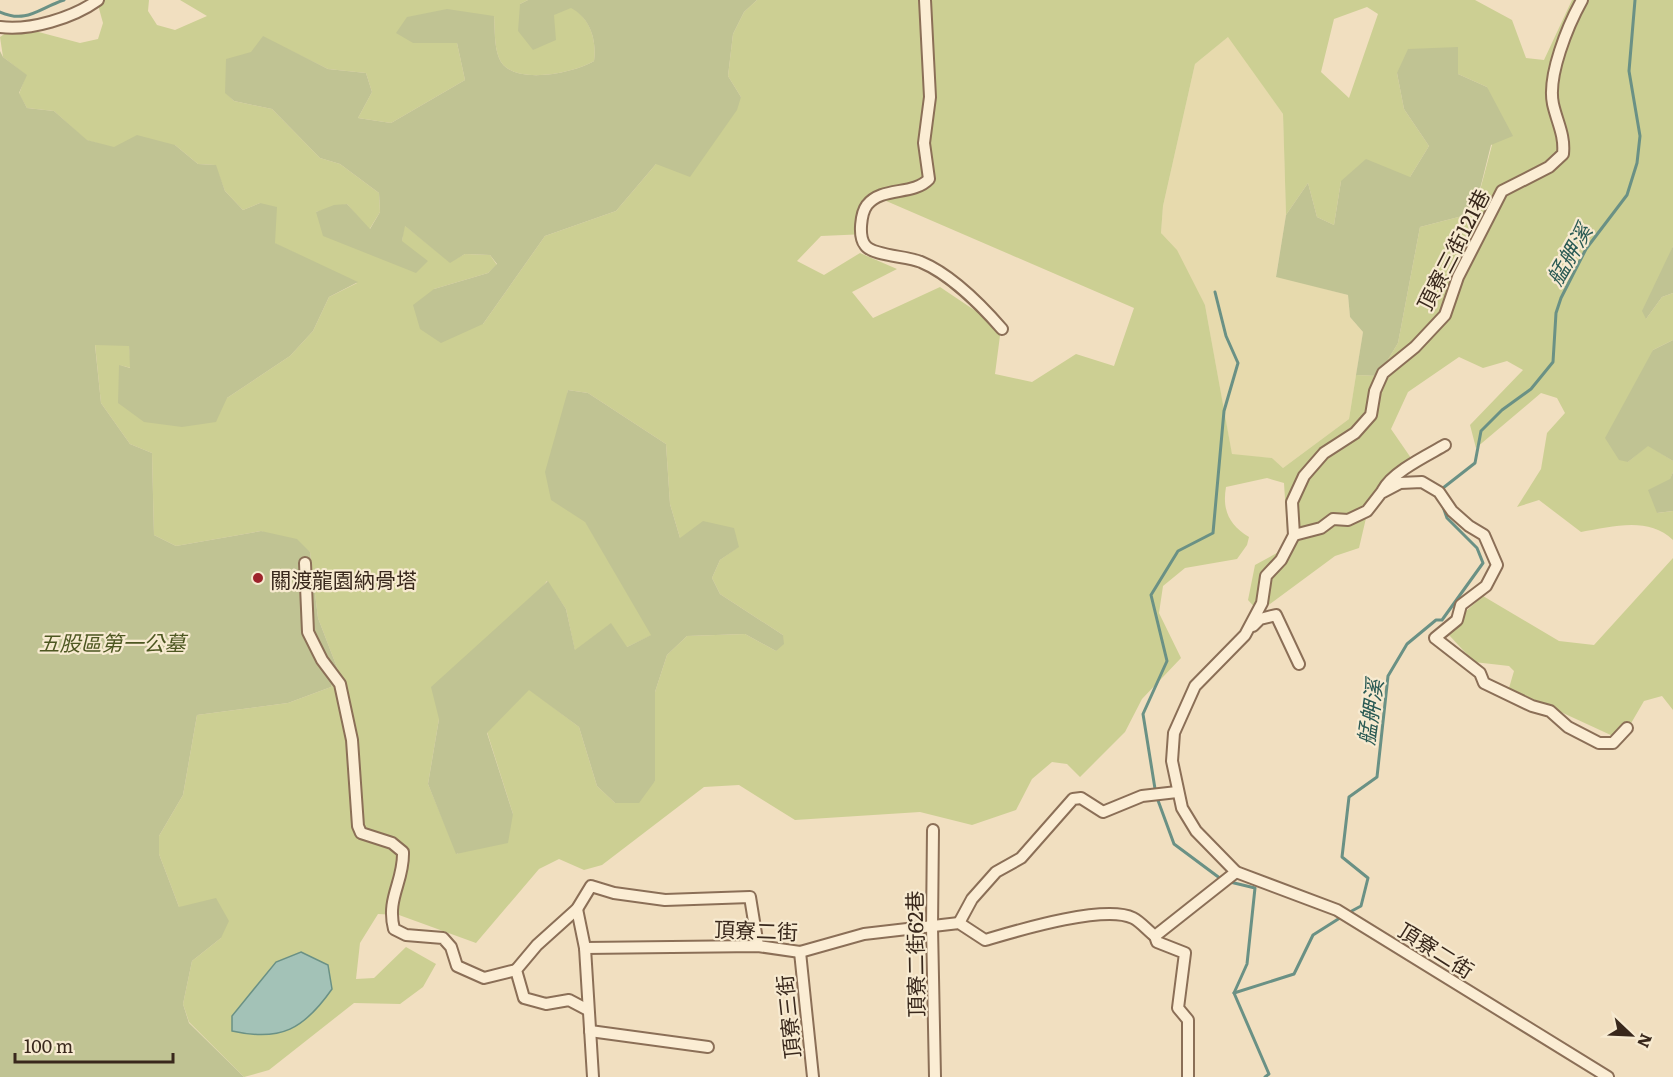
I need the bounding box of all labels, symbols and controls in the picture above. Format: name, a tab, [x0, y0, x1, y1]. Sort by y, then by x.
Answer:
street label: 頂寮三街121巷	[1408, 183, 1496, 315]
water label: 艋舺溪	[1537, 215, 1600, 291]
place label: 關渡龍園納骨塔	[270, 563, 417, 594]
marker: 關渡龍園納骨塔	[251, 571, 265, 585]
park label: 五股區第一公墓	[39, 626, 188, 657]
water label: 艋舺溪	[1348, 674, 1390, 747]
street label: 頂寮二街62巷	[897, 890, 931, 1018]
street label: 頂寮二街	[713, 912, 799, 946]
street label: 頂寮二街	[1393, 914, 1481, 984]
street label: 頂寮三街	[767, 974, 807, 1060]
north arrow	[1601, 1005, 1661, 1065]
scale bar	[15, 1026, 172, 1064]
text: N	[1632, 1030, 1659, 1052]
text: 100 m	[24, 1032, 73, 1059]

